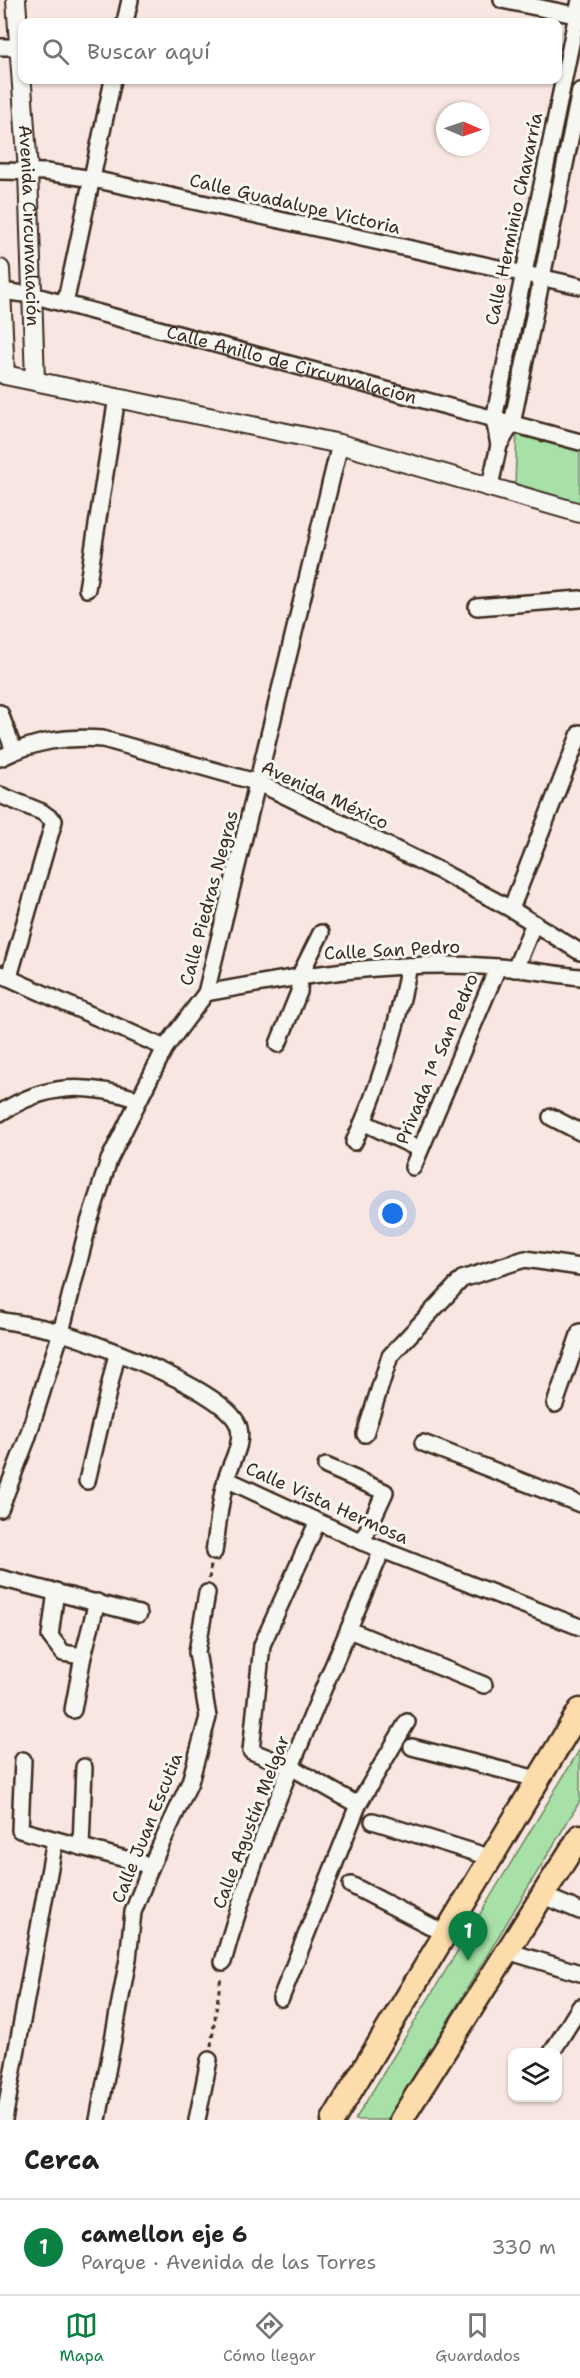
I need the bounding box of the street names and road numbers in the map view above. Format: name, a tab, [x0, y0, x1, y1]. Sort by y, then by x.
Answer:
street label: Calle Herminio Chavarría	[480, 110, 548, 328]
street label: Avenida Circunvalación	[13, 124, 45, 327]
street label: Calle Guadalupe Victoria	[187, 168, 403, 240]
street label: Calle Anillo de Circunvalación	[164, 320, 419, 410]
street label: Avenida México	[258, 755, 392, 835]
street label: Calle Piedras Negras	[174, 808, 244, 988]
street label: Calle San Pedro	[323, 934, 461, 966]
street label: Privada 1ª San Pedro	[390, 970, 484, 1148]
street label: Calle Vista Hermosa	[242, 1456, 412, 1550]
street label: Calle Agustín Melgar	[207, 1732, 295, 1912]
street label: Calle Juan Escutia	[106, 1749, 188, 1907]

